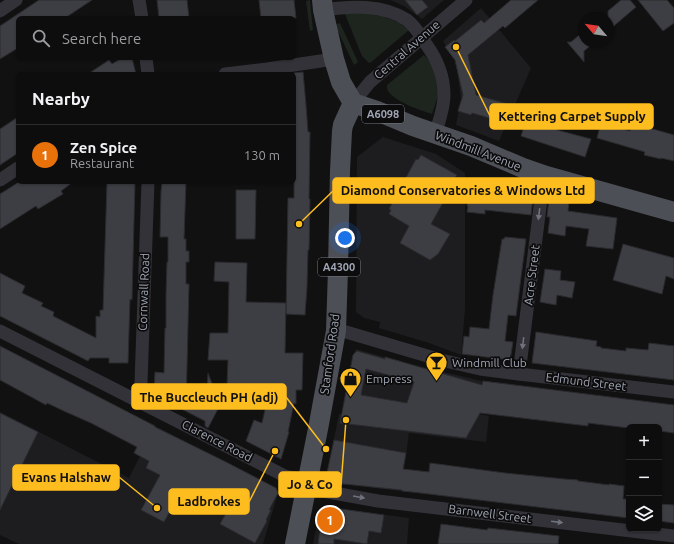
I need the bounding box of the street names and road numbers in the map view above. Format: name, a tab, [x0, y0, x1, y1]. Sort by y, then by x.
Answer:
street label: Central Avenue	[371, 18, 442, 82]
road number: A6098	[362, 105, 404, 123]
street label: Windmill Avenue	[433, 128, 523, 173]
street label: Acre Street	[521, 244, 542, 306]
street label: Cornwall Road	[136, 253, 151, 331]
road number: A4300	[318, 258, 360, 276]
street label: Stamford Road	[317, 313, 342, 395]
street label: Edmund Street	[545, 370, 627, 393]
street label: Clarence Road	[180, 417, 255, 464]
street label: Barnwell Street	[448, 502, 533, 525]

